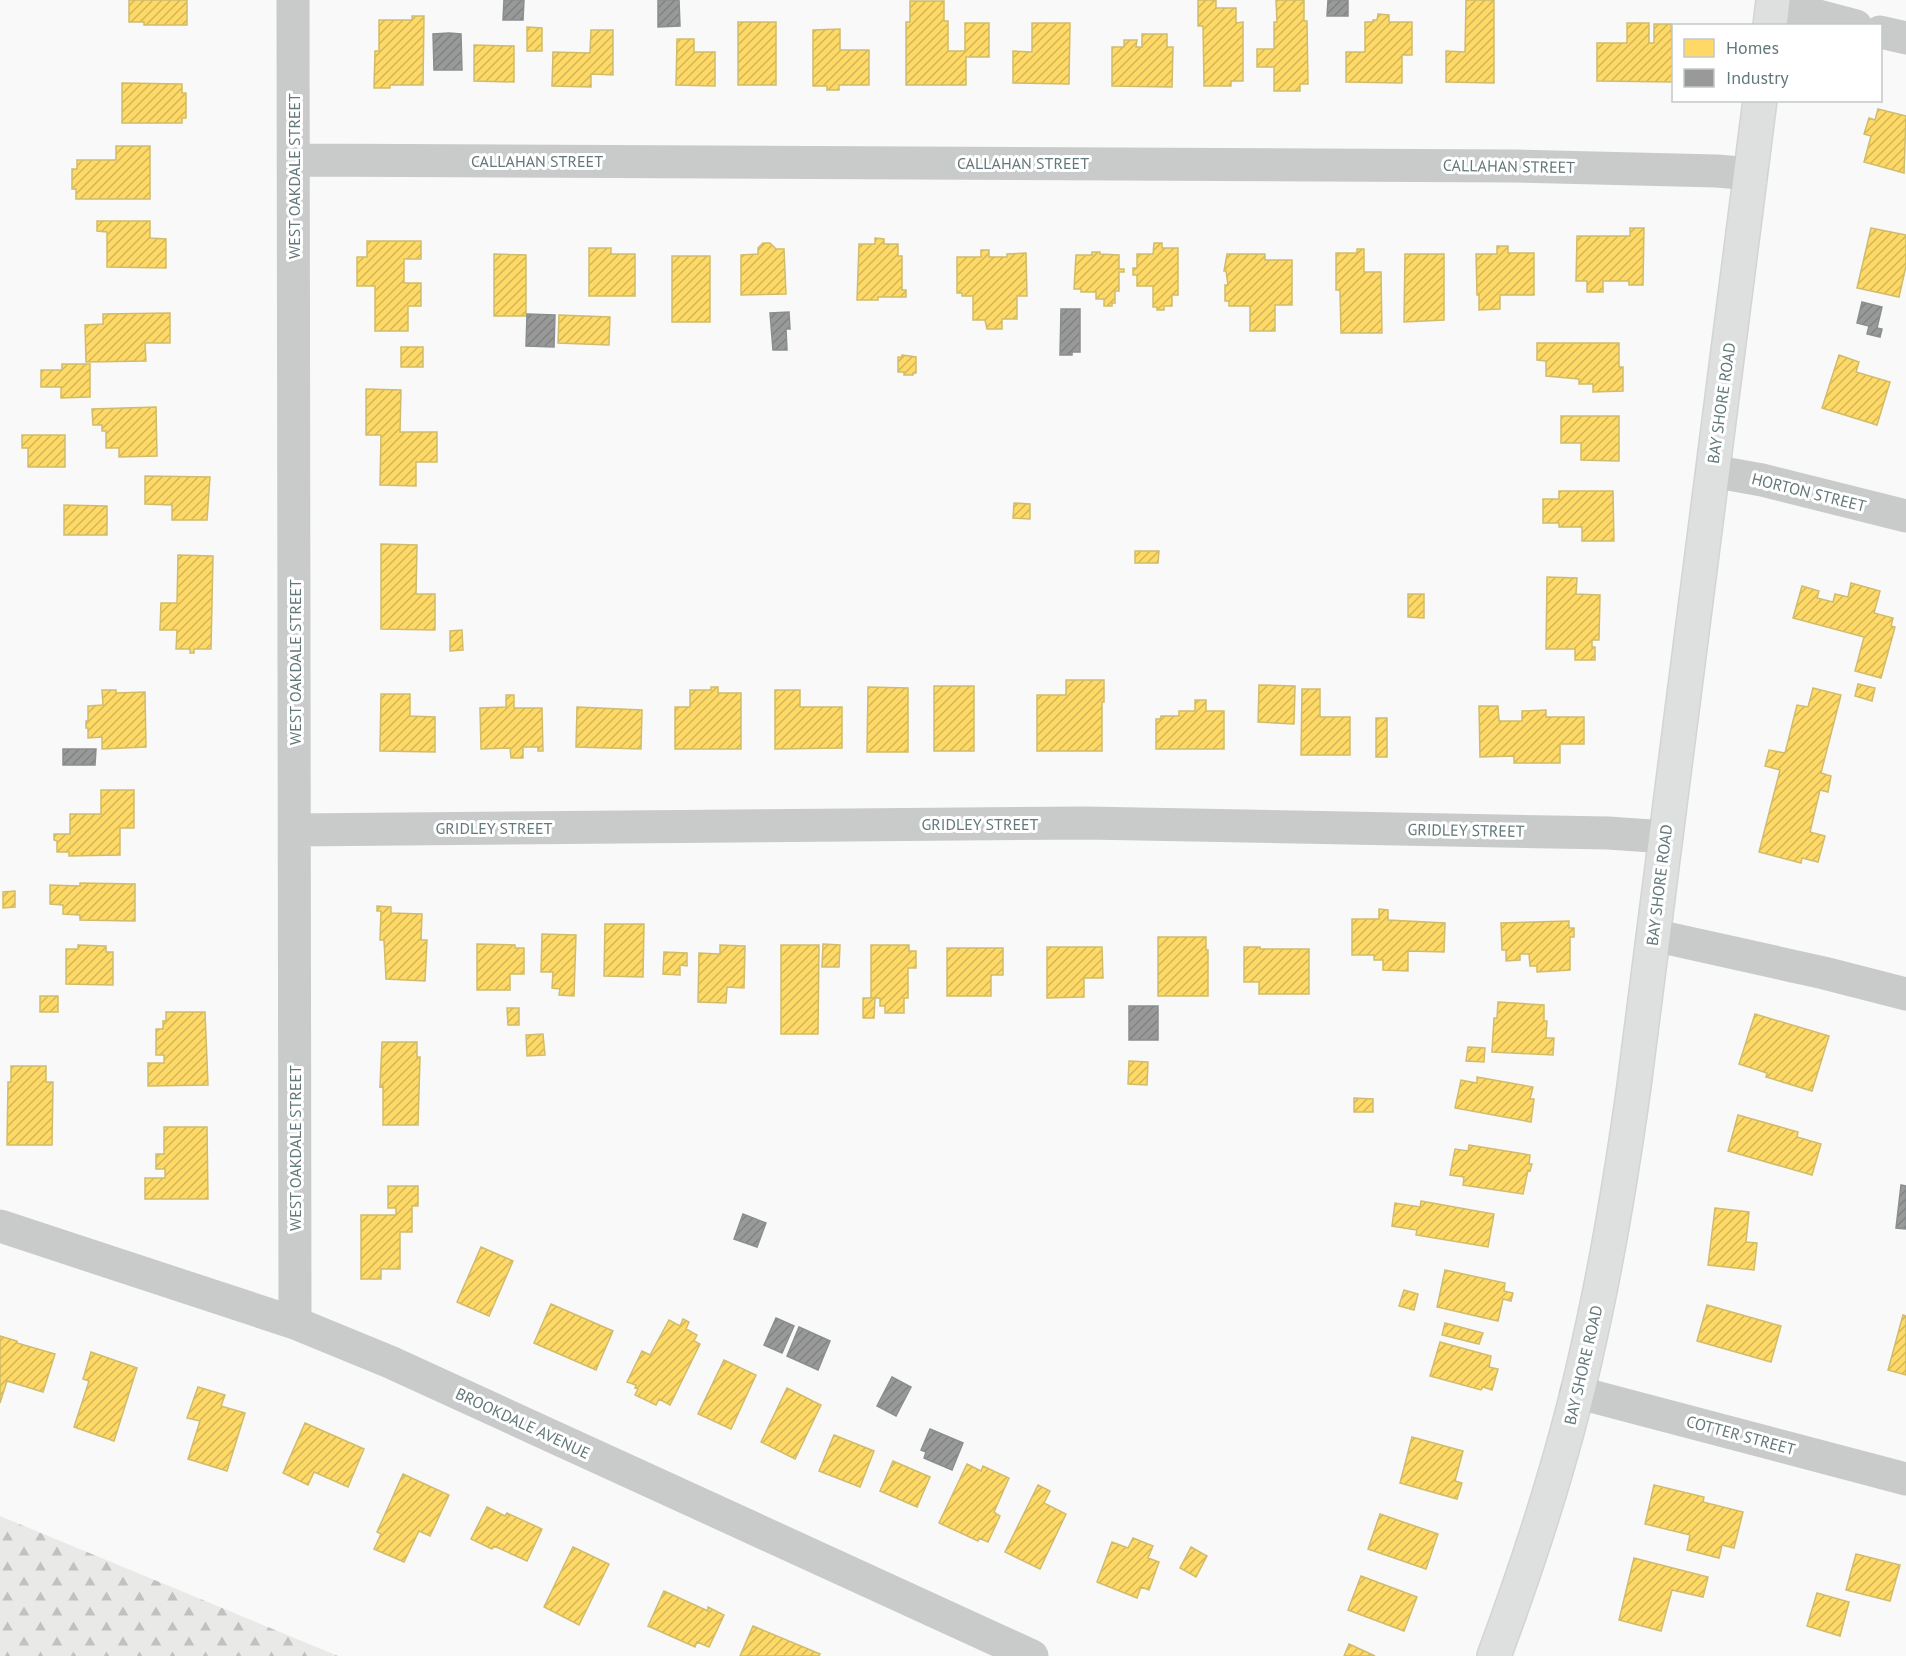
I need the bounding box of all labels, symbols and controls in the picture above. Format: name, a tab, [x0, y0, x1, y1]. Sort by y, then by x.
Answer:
legend	[1672, 24, 1882, 102]
text: Homes	[1726, 36, 1779, 59]
text: Industry	[1726, 66, 1789, 89]
street label: WEST OAKDALE STREET	[284, 93, 304, 259]
street label: CALLAHAN STREET	[471, 151, 603, 171]
street label: CALLAHAN STREET	[957, 153, 1089, 173]
street label: CALLAHAN STREET	[1443, 155, 1575, 177]
street label: BAY SHORE ROAD	[1703, 341, 1739, 465]
street label: HORTON STREET	[1750, 468, 1868, 516]
street label: WEST OAKDALE STREET	[285, 579, 305, 745]
street label: GRIDLEY STREET	[921, 814, 1039, 834]
street label: GRIDLEY STREET	[435, 818, 553, 838]
street label: GRIDLEY STREET	[1407, 819, 1525, 841]
street label: BAY SHORE ROAD	[1642, 823, 1676, 947]
street label: WEST OAKDALE STREET	[285, 1065, 305, 1231]
street label: BAY SHORE ROAD	[1560, 1303, 1606, 1427]
street label: BROOKDALE AVENUE	[453, 1383, 593, 1463]
street label: COTTER STREET	[1684, 1411, 1798, 1459]

